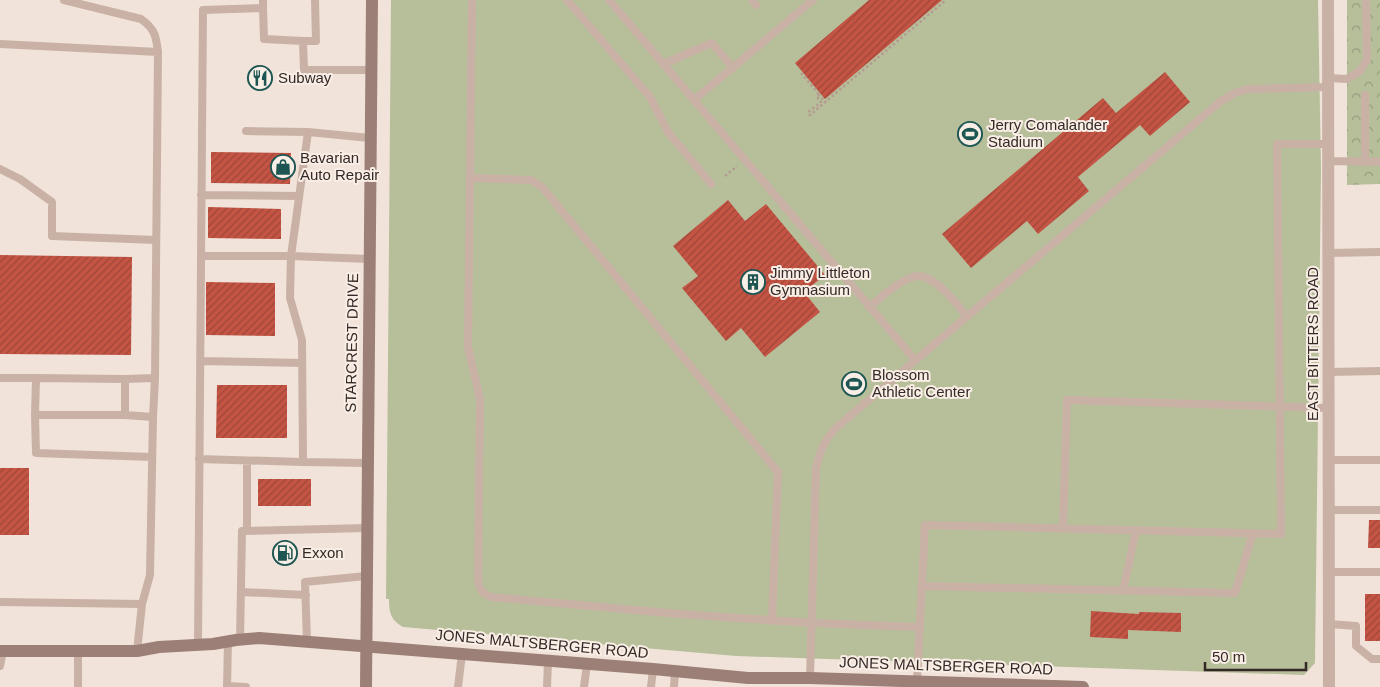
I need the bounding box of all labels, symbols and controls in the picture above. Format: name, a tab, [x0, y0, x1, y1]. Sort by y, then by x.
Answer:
restaurant icon: Subway	[247, 65, 273, 91]
place label: Subway	[278, 69, 332, 86]
place label: Jerry Comalander Stadium	[988, 116, 1107, 150]
sports icon: Jerry Comalander Stadium	[957, 121, 983, 147]
place label: Bavarian Auto Repair	[300, 149, 379, 183]
shop icon: Bavarian Auto Repair	[270, 154, 296, 180]
place label: Jimmy Littleton Gymnasium	[770, 264, 870, 298]
street label: EAST BITTERS ROAD	[1304, 267, 1321, 421]
building icon: Jimmy Littleton Gymnasium	[740, 269, 766, 295]
street label: STARCREST DRIVE	[342, 273, 361, 413]
place label: Blossom Athletic Center	[872, 366, 970, 400]
sports icon: Blossom Athletic Center	[841, 371, 867, 397]
fuel station icon: Exxon	[272, 540, 298, 566]
place label: Exxon	[302, 544, 344, 561]
street label: JONES MALTSBERGER ROAD	[435, 626, 650, 661]
scale bar	[1205, 640, 1306, 672]
text: 50 m	[1212, 648, 1245, 665]
street label: JONES MALTSBERGER ROAD	[839, 653, 1053, 678]

